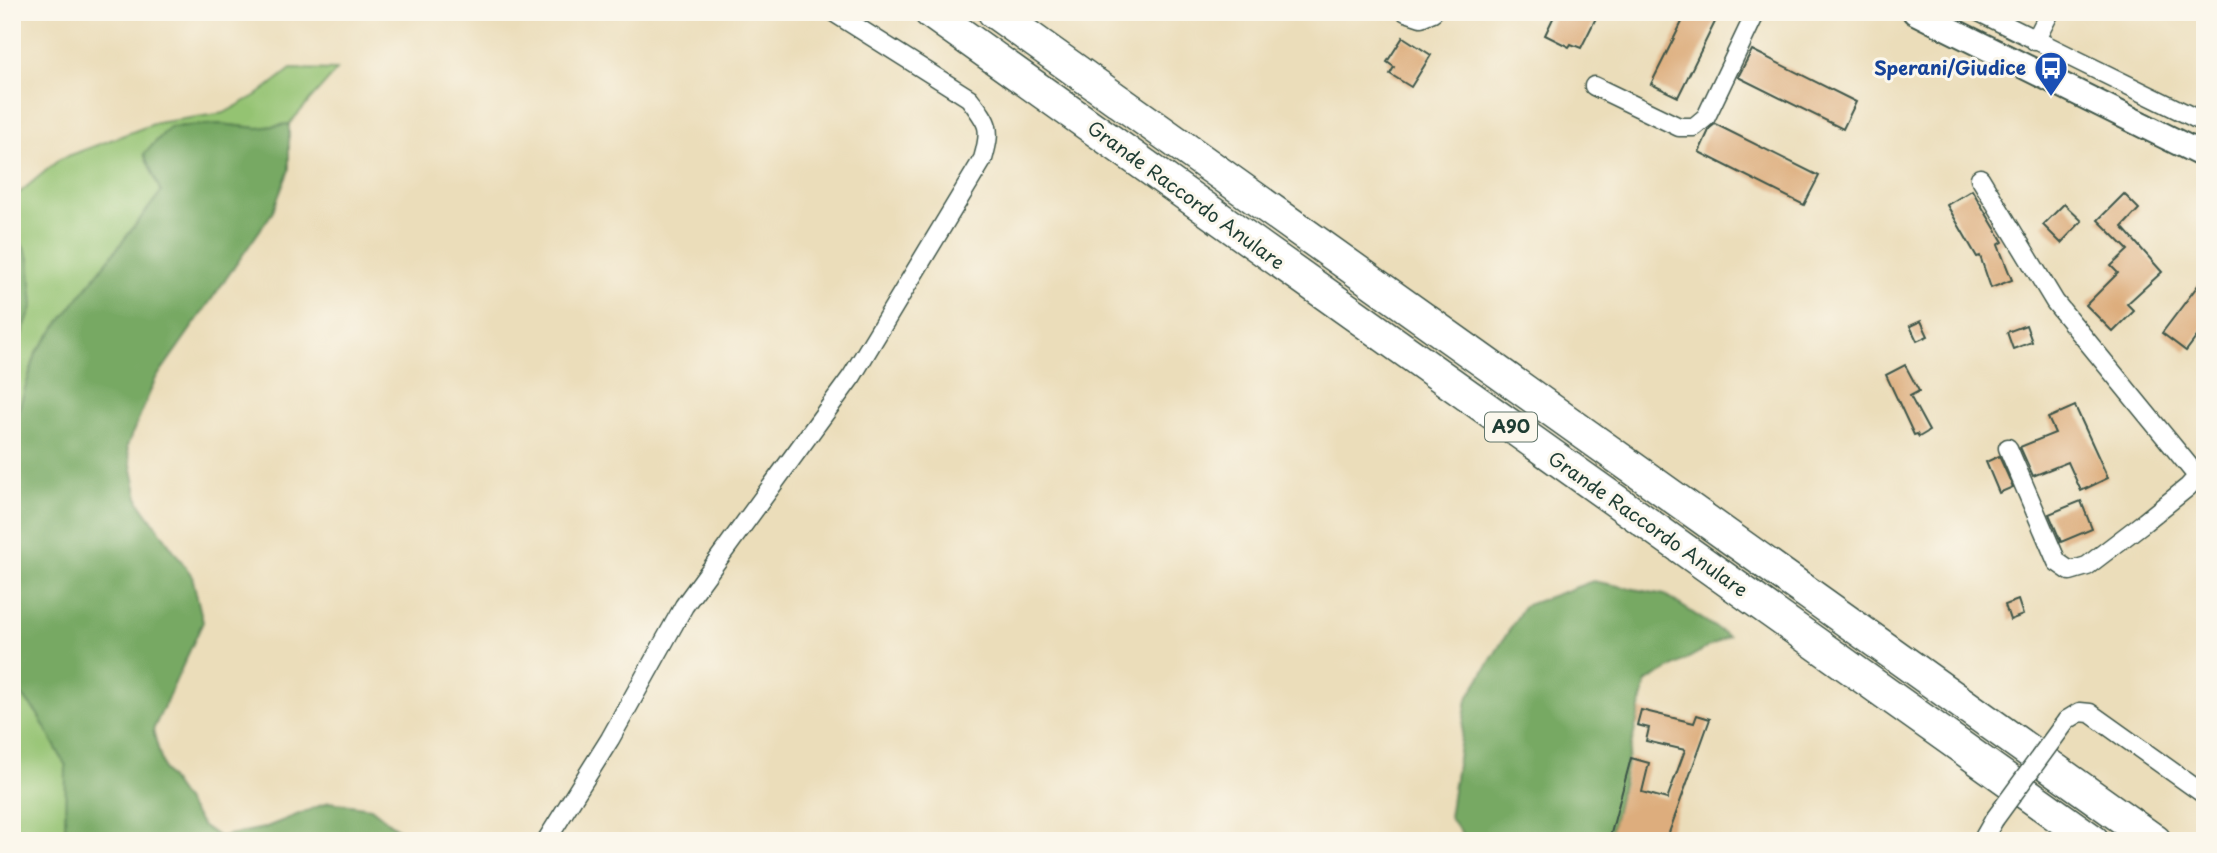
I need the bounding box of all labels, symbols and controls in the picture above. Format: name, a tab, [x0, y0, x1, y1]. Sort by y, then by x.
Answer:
bus stop icon: Sperani/Giudice	[2032, 49, 2070, 98]
place label: Sperani/Giudice	[1874, 53, 2026, 81]
street label: Grande Raccordo Anulare	[1082, 113, 1291, 275]
road number: A90	[1485, 412, 1537, 442]
street label: Grande Raccordo Anulare	[1543, 443, 1754, 603]

